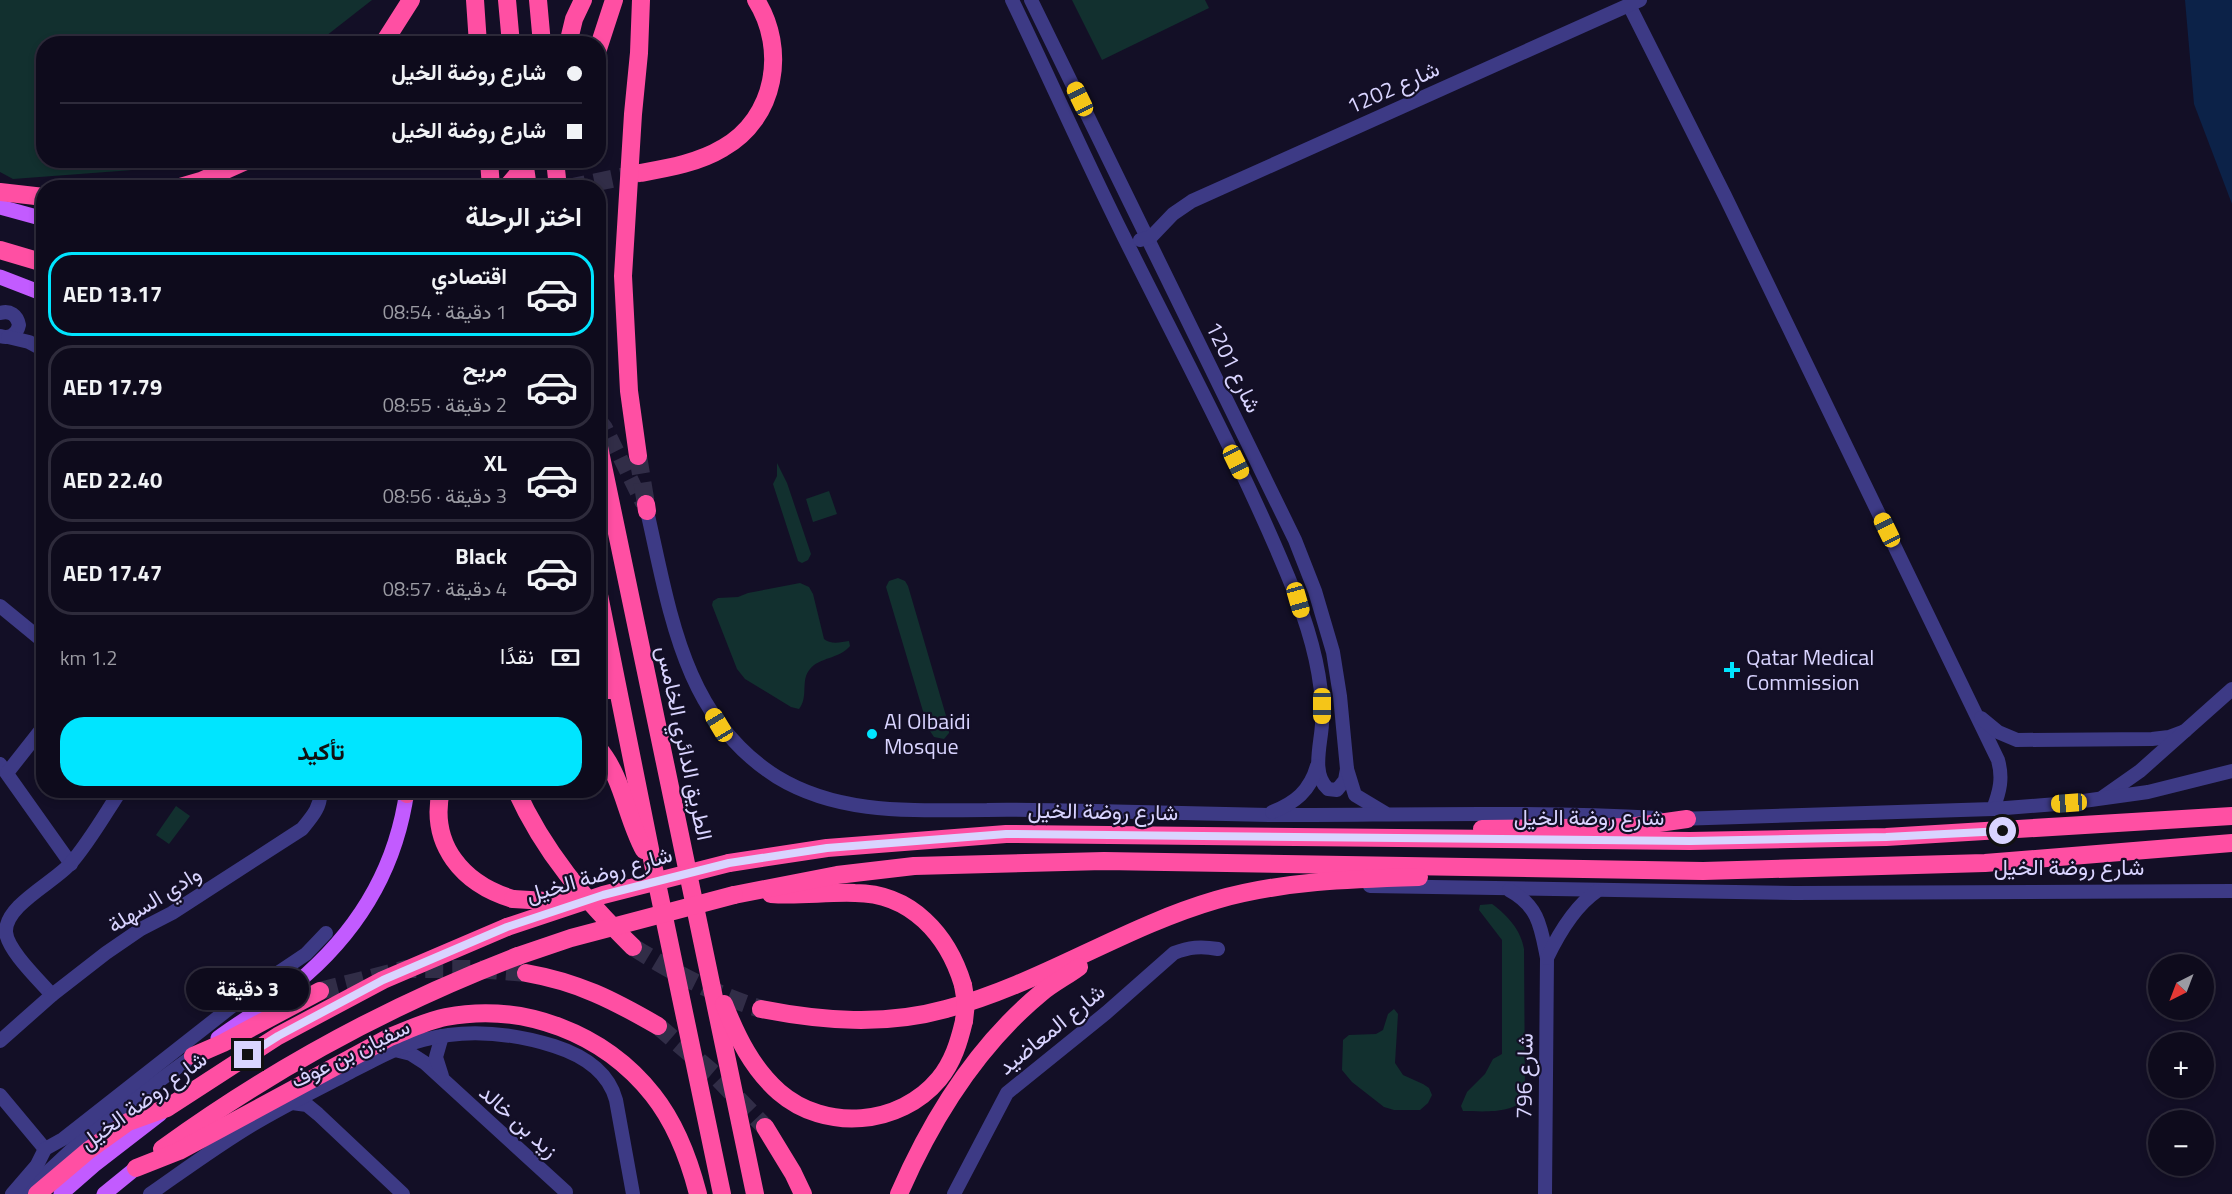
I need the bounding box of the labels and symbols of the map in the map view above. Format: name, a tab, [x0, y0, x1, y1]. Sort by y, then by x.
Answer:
street label: شارع 1202	[1341, 51, 1445, 123]
car	[1064, 79, 1096, 119]
street label: شارع 1201	[1197, 315, 1271, 419]
car	[1220, 442, 1252, 482]
car	[1871, 510, 1903, 550]
car	[1284, 580, 1312, 620]
place label: Qatar Medical Commission	[1746, 640, 1874, 699]
street label: الطريق الدائري الخامس	[646, 642, 722, 844]
marker: Qatar Medical Commission	[1723, 661, 1741, 679]
car	[1313, 688, 1331, 724]
place label: Al Olbaidi Mosque	[884, 704, 971, 763]
car	[702, 705, 736, 745]
marker: Al Olbaidi Mosque	[865, 727, 879, 741]
street label: شارع روضة الخيل	[1027, 793, 1179, 829]
car	[2050, 793, 2088, 813]
street label: شارع روضة الخيل	[1514, 800, 1664, 834]
route start	[1989, 817, 2016, 844]
street label: شارع روضة الخيل	[522, 837, 676, 911]
street label: شارع روضة الخيل	[1994, 850, 2144, 884]
street label: وادي السهلة	[100, 857, 209, 943]
north arrow	[2148, 954, 2214, 1020]
callout: 3 دقيقة	[186, 968, 310, 1010]
street label: شارع المعاضيد	[990, 975, 1112, 1083]
street label: سفيان بن عوف	[284, 1009, 416, 1097]
street label: شارع 796	[1506, 1033, 1542, 1119]
route end	[234, 1041, 261, 1068]
street label: شارع روضة الخيل	[72, 1042, 214, 1158]
street label: زيد بن خالد	[472, 1076, 566, 1166]

